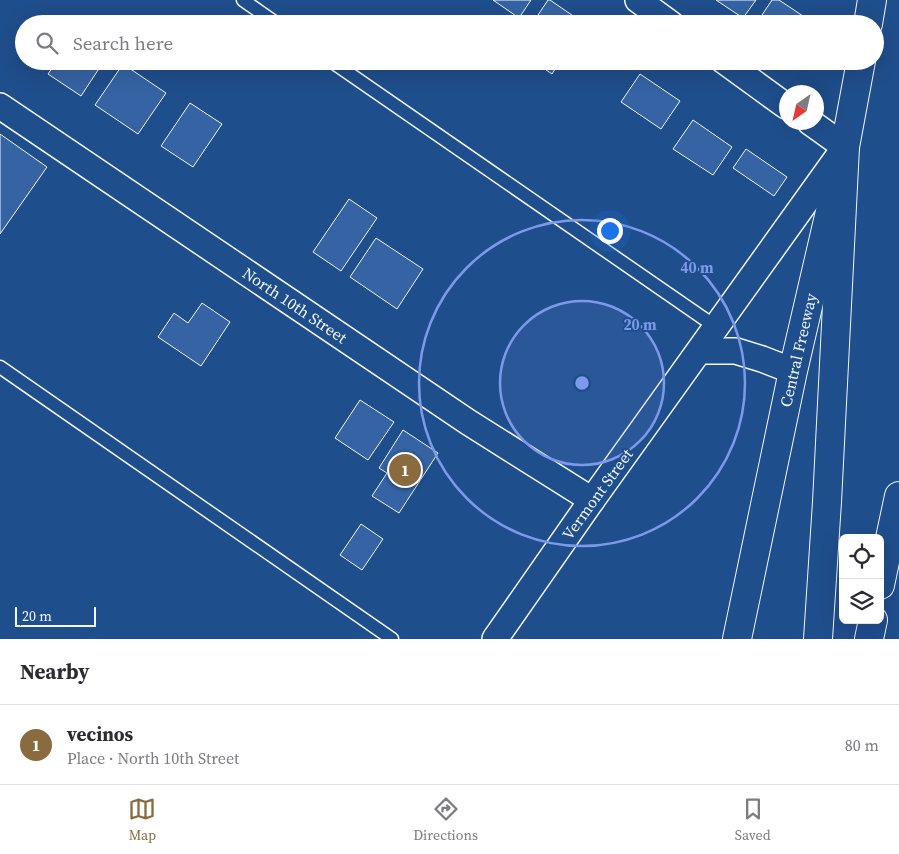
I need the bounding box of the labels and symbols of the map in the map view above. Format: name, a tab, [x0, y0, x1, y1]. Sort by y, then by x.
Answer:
north arrow	[779, 85, 824, 130]
your location	[597, 218, 623, 244]
text: 40 m	[680, 257, 714, 278]
street label: North 10th Street	[238, 262, 352, 349]
street label: Central Freeway	[774, 290, 822, 409]
text: 20 m	[623, 314, 657, 335]
centre of rings	[573, 374, 591, 392]
street label: Vermont Street	[556, 443, 638, 544]
pin: 1	[389, 451, 421, 489]
scale bar	[15, 604, 96, 627]

